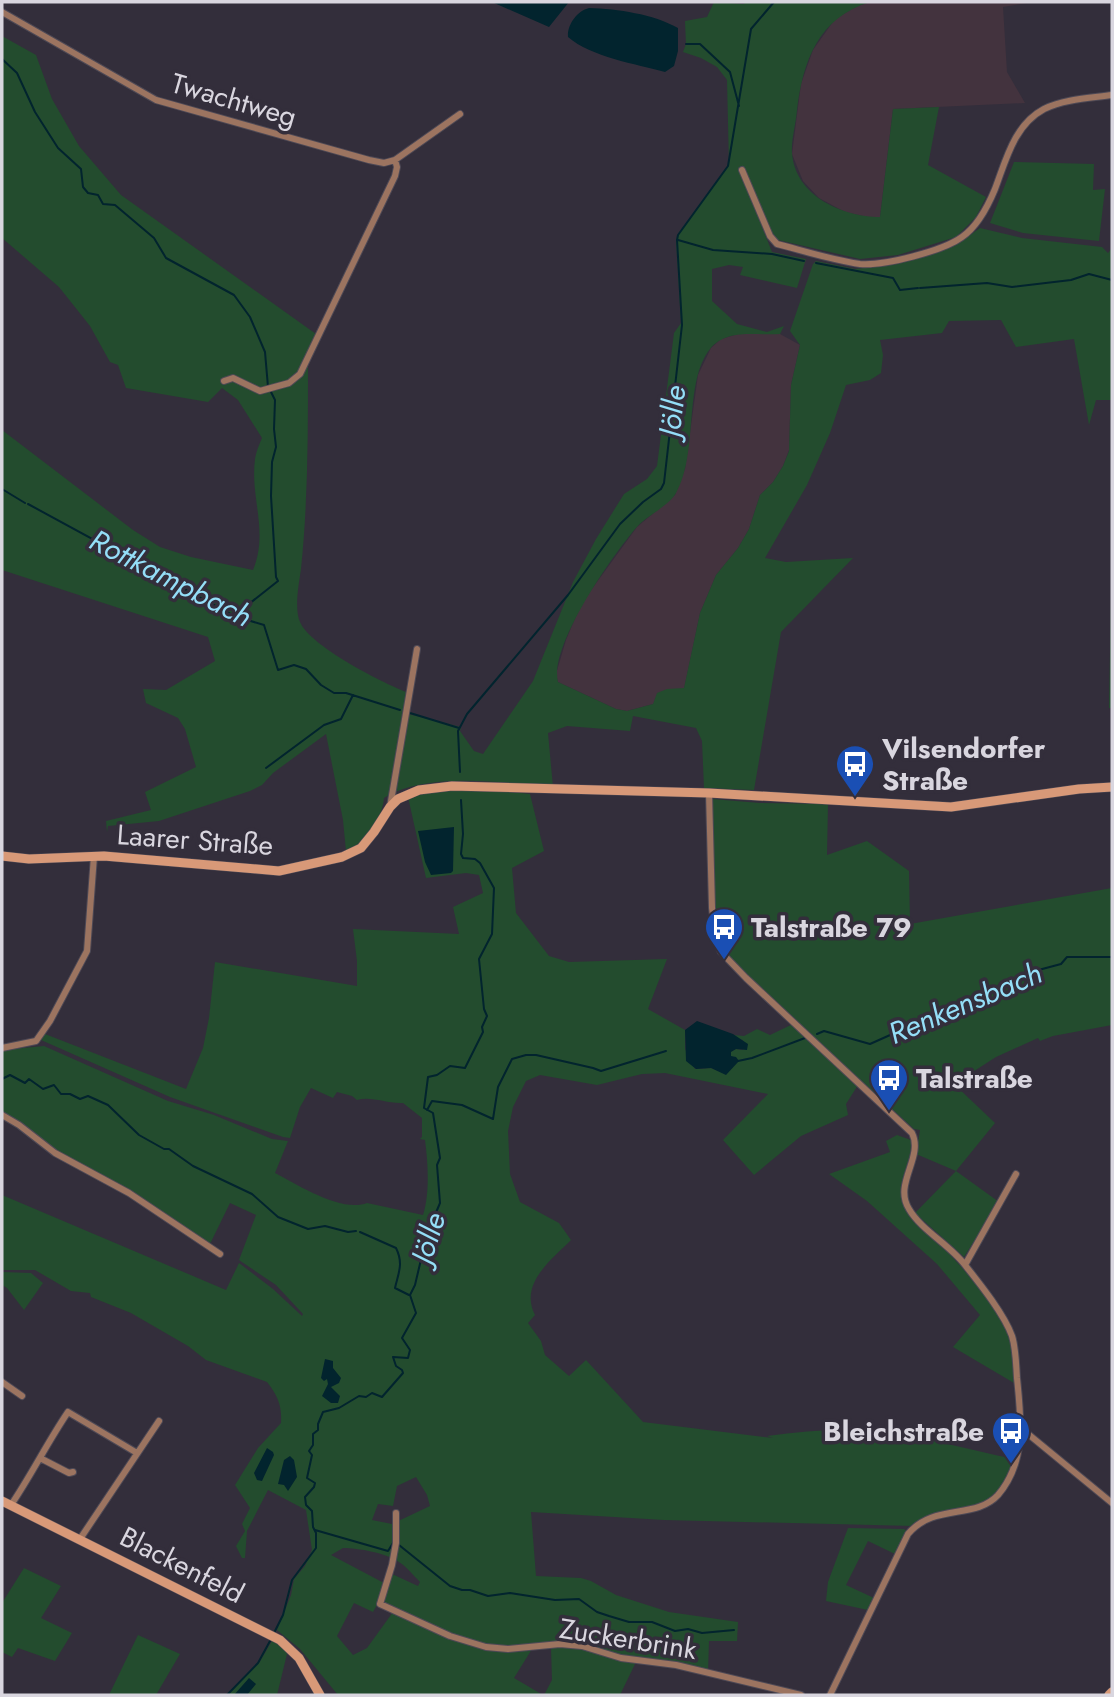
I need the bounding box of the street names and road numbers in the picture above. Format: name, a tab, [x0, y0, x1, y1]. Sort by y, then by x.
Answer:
street label: Twachtweg	[167, 63, 301, 137]
street label: Laarer Straße	[115, 814, 275, 866]
street label: Blackenfeld	[113, 1516, 251, 1614]
street label: Zuckerbrink	[556, 1608, 700, 1670]

